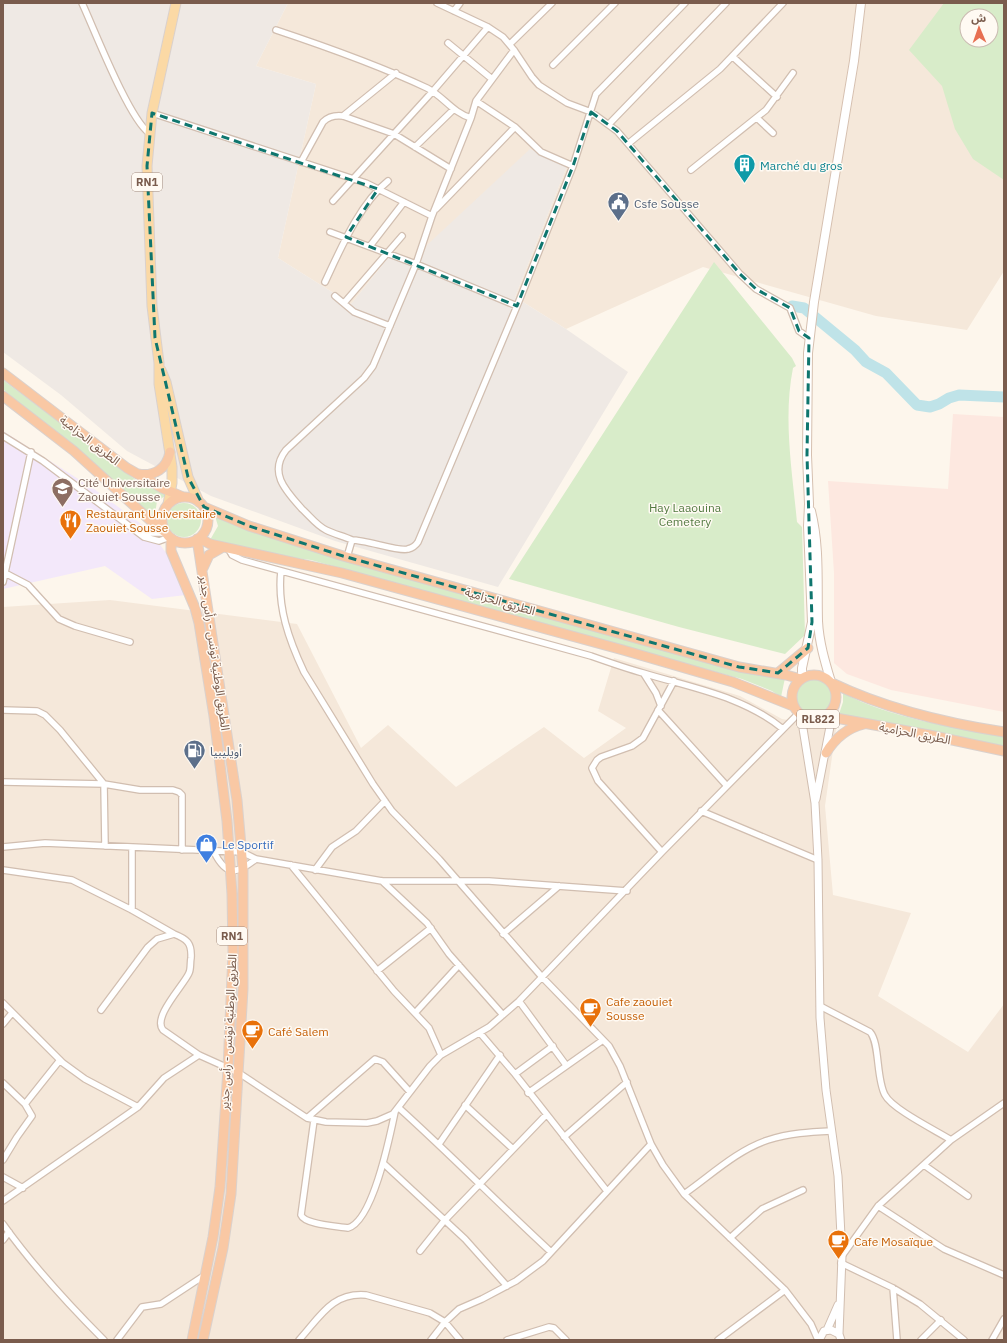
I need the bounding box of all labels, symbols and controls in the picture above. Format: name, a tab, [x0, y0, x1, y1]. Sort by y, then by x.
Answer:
north arrow	[959, 8, 999, 48]
text: ش	[971, 11, 986, 25]
building icon: Marché du gros	[732, 152, 758, 185]
place label: Marché du gros	[760, 158, 843, 173]
road number: RN1	[132, 173, 162, 191]
public building icon: Csfe Sousse	[605, 190, 631, 223]
place label: Csfe Sousse	[634, 196, 700, 211]
street label: الطريق الحزامية	[56, 412, 123, 469]
place label: Cité Universitaire Zaouiet Sousse	[78, 475, 171, 504]
school or university icon: Cité Universitaire Zaouiet Sousse	[49, 476, 75, 509]
park label: Hay Laaouina Cemetery	[649, 500, 722, 529]
place label: Restaurant Universitaire Zaouiet Sousse	[86, 506, 216, 535]
restaurant icon: Restaurant Universitaire Zaouiet Sousse	[58, 507, 84, 540]
street label: الطريق الوطنية تونس - رأس جدير	[196, 574, 233, 732]
street label: الطريق الحزامية	[463, 584, 537, 619]
road number: RL822	[797, 710, 839, 728]
street label: الطريق الحزامية	[878, 719, 952, 748]
fuel station icon: أويليبيا	[182, 738, 208, 771]
place label: أويليبيا	[210, 744, 242, 759]
shop icon: Le Sportif	[193, 831, 219, 864]
place label: Le Sportif	[222, 837, 274, 852]
road number: RN1	[217, 927, 247, 945]
street label: الطريق الوطنية تونس - رأس جدير	[216, 953, 241, 1111]
place label: Cafe zaouiet Sousse	[606, 994, 672, 1023]
cafe icon: Cafe zaouiet Sousse	[577, 995, 603, 1028]
cafe icon: Café Salem	[239, 1018, 265, 1051]
place label: Café Salem	[268, 1024, 329, 1039]
cafe icon: Cafe Mosaïque	[826, 1228, 852, 1261]
place label: Cafe Mosaïque	[854, 1234, 934, 1249]

